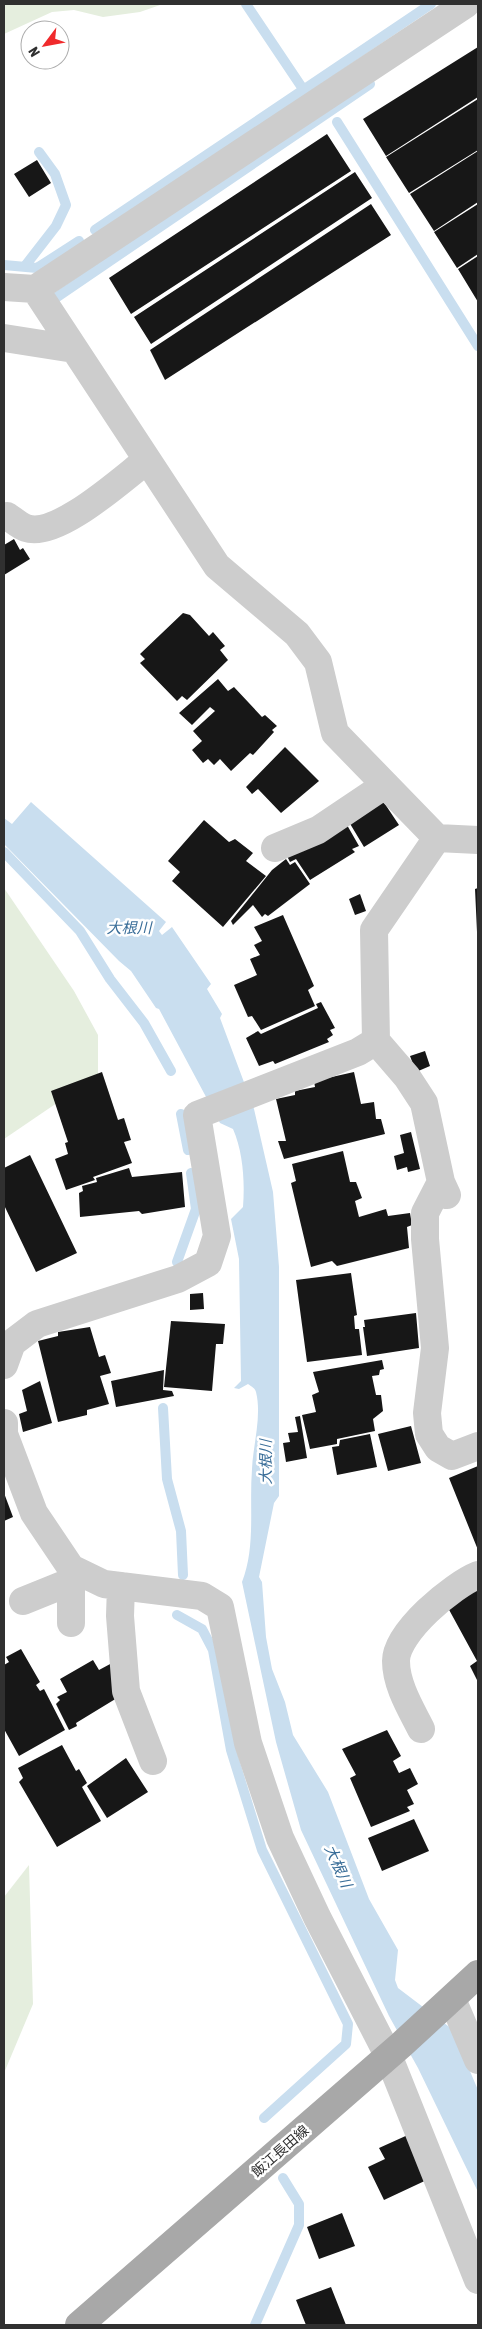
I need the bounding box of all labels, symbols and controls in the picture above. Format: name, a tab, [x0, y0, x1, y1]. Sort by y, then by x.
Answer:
north arrow	[20, 20, 70, 70]
text: N	[25, 44, 43, 60]
water label: 大根川	[106, 919, 153, 936]
water label: 大根川	[257, 1438, 274, 1485]
water label: 大根川	[322, 1842, 356, 1892]
street label: 飯江長田線	[248, 2122, 312, 2180]

